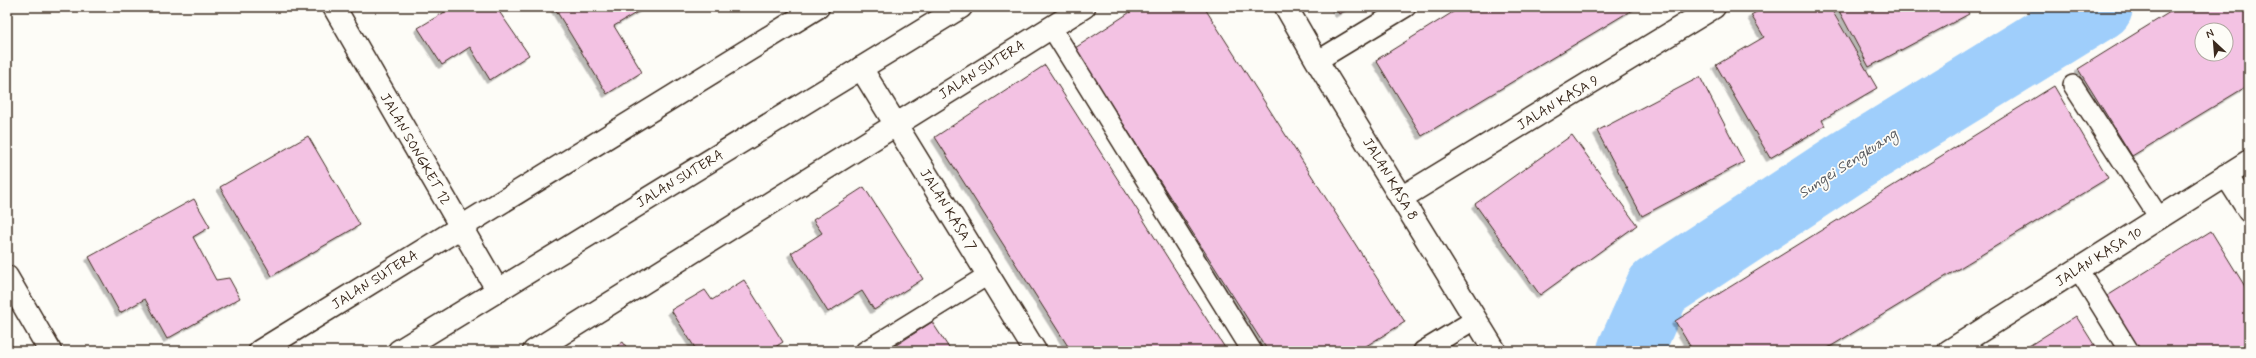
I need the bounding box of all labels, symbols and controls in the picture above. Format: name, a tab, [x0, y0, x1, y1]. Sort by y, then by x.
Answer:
north arrow	[2194, 22, 2234, 62]
text: N	[2204, 26, 2216, 42]
street label: JALAN SUTERA	[935, 36, 1029, 104]
street label: JALAN KASA 9	[1514, 71, 1602, 134]
street label: JALAN SONGKET 12	[376, 90, 454, 208]
water label: Sungei Sengkuang	[1795, 124, 1903, 204]
street label: JALAN KASA 8	[1358, 134, 1422, 224]
street label: JALAN SUTERA	[633, 146, 727, 212]
street label: JALAN KASA 7	[916, 165, 981, 255]
street label: JALAN KASA 10	[2052, 223, 2146, 291]
street label: JALAN SUTERA	[328, 246, 422, 314]

